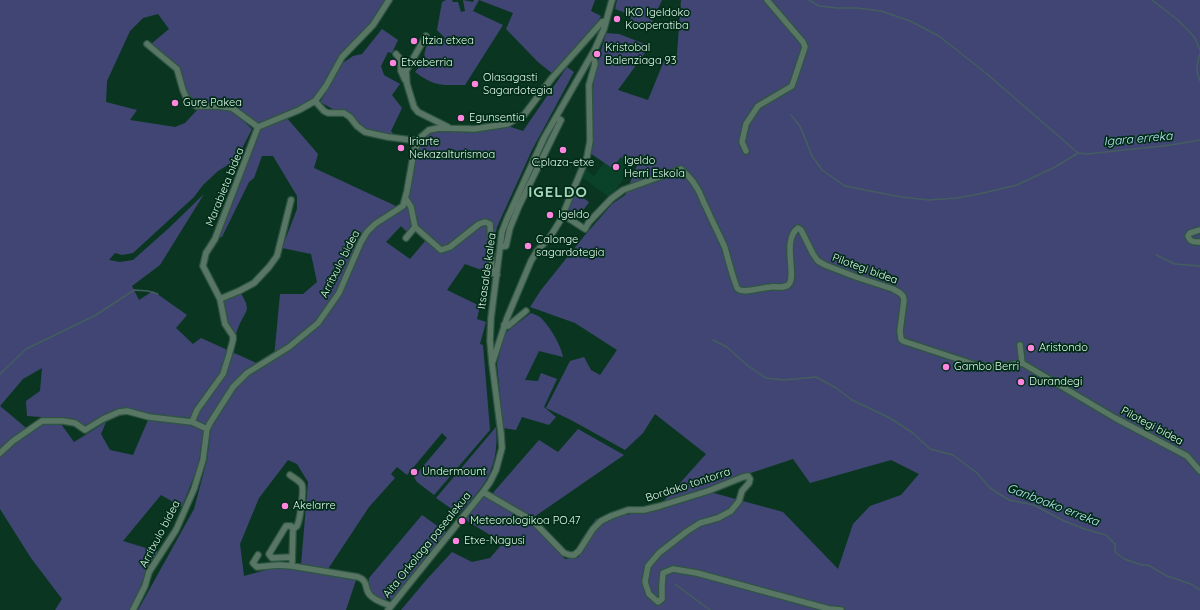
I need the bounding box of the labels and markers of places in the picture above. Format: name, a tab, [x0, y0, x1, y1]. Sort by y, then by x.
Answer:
place label: IKO Igeldoko Kooperatiba	[625, 6, 690, 32]
marker: IKO Igeldoko Kooperatiba	[612, 14, 622, 24]
place label: Itzia etxea	[422, 34, 474, 48]
marker: Itzia etxea	[409, 36, 419, 46]
place label: Kristobal Balenziaga 93	[605, 41, 676, 67]
marker: Kristobal Balenziaga 93	[592, 49, 602, 59]
place label: Etxeberria	[401, 56, 453, 70]
marker: Etxeberria	[388, 58, 398, 68]
place label: Olasagasti Sagardotegia	[483, 71, 552, 97]
marker: Olasagasti Sagardotegia	[470, 79, 480, 89]
place label: Gure Pakea	[183, 96, 242, 110]
marker: Gure Pakea	[170, 98, 180, 108]
place label: Egunsentia	[469, 111, 525, 125]
marker: Egunsentia	[456, 113, 466, 123]
place label: Iriarte Nekazalturismoa	[409, 135, 495, 161]
marker: Iriarte Nekazalturismoa	[396, 143, 406, 153]
marker: C.plaza-etxe	[558, 145, 568, 155]
place label: Igeldo Herri Eskola	[624, 154, 685, 180]
place label: C.plaza-etxe	[532, 156, 594, 170]
marker: Igeldo Herri Eskola	[611, 162, 621, 172]
place label: Igeldo	[558, 208, 589, 222]
marker: Igeldo	[545, 210, 555, 220]
place label: Calonge sagardotegia	[536, 233, 604, 259]
marker: Calonge sagardotegia	[523, 241, 533, 251]
place label: Aristondo	[1039, 341, 1088, 355]
marker: Aristondo	[1026, 343, 1036, 353]
place label: Gambo Berri	[954, 360, 1019, 374]
marker: Gambo Berri	[941, 362, 951, 372]
place label: Durandegi	[1029, 375, 1082, 389]
marker: Durandegi	[1016, 377, 1026, 387]
place label: Undermount	[422, 465, 486, 479]
marker: Undermount	[409, 467, 419, 477]
place label: Akelarre	[293, 499, 336, 513]
marker: Akelarre	[280, 501, 290, 511]
place label: Meteorologikoa PO.47	[470, 514, 580, 528]
marker: Meteorologikoa PO.47	[457, 516, 467, 526]
place label: Etxe-Nagusi	[464, 534, 525, 548]
marker: Etxe-Nagusi	[451, 536, 461, 546]

